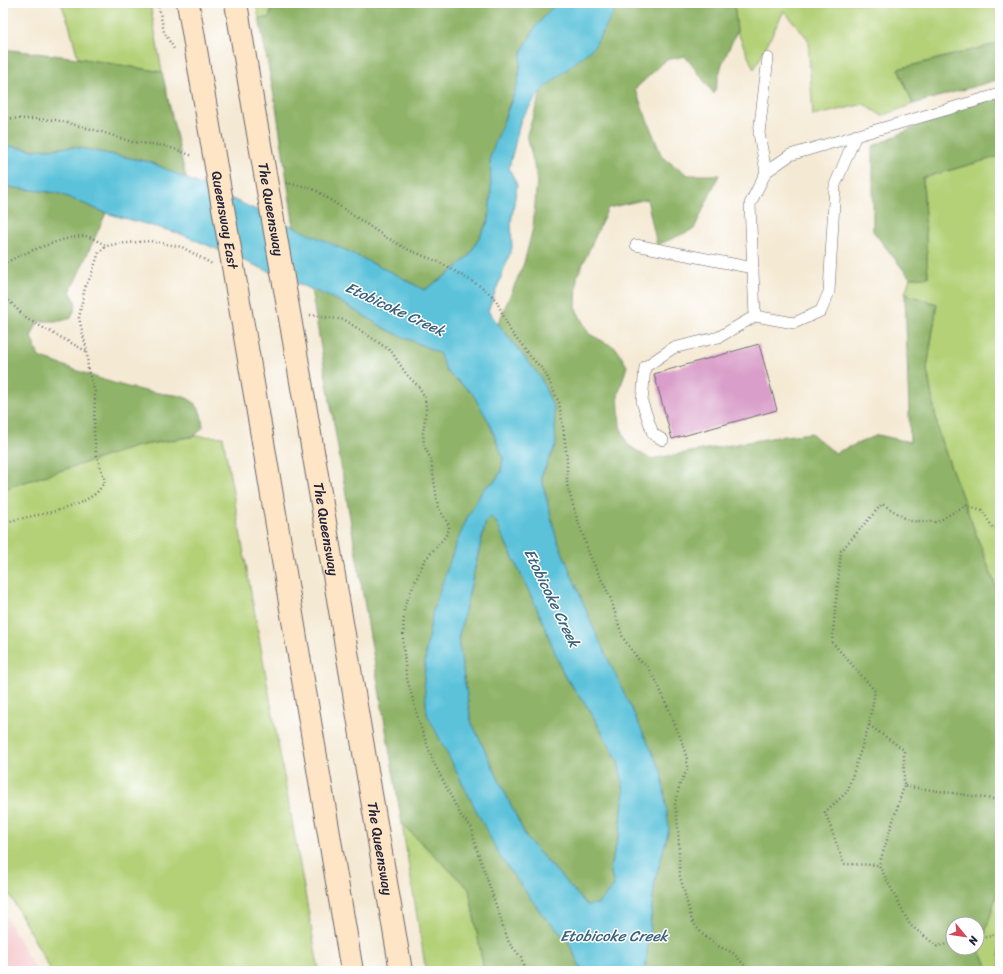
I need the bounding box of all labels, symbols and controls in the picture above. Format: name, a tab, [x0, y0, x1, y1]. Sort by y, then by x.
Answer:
street label: The Queensway	[251, 160, 292, 259]
street label: Queensway East	[204, 169, 246, 272]
water label: Etobicoke Creek	[341, 274, 450, 344]
street label: The Queensway	[306, 480, 347, 578]
water label: Etobicoke Creek	[517, 544, 588, 653]
street label: The Queensway	[360, 800, 401, 898]
north arrow	[945, 916, 985, 956]
water label: Etobicoke Creek	[560, 923, 669, 949]
text: N	[963, 932, 984, 949]

